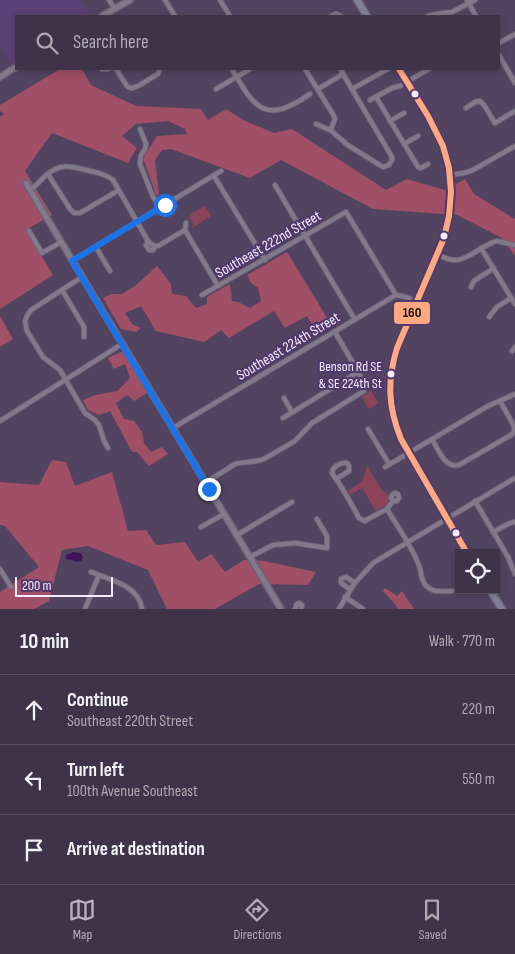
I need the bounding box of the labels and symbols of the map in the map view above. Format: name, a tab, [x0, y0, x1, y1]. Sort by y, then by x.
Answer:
unlabelled marker	[410, 89, 420, 99]
route start	[154, 194, 177, 217]
street label: Southeast 222nd Street	[212, 206, 325, 282]
unlabelled marker	[439, 231, 449, 241]
line badge: 160	[393, 301, 431, 325]
text: 160	[403, 304, 422, 321]
street label: Southeast 224th Street	[233, 308, 344, 385]
place label: Benson Rd SE & SE 224th St	[319, 358, 382, 392]
marker: Benson Rd SE & SE 224th St	[386, 369, 396, 379]
route end	[198, 478, 221, 501]
unlabelled marker	[451, 528, 461, 538]
scale bar	[15, 574, 112, 597]

